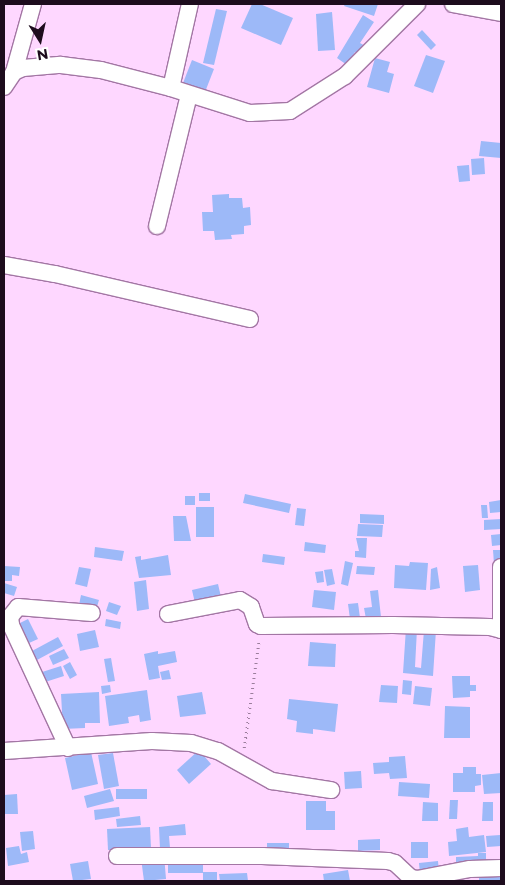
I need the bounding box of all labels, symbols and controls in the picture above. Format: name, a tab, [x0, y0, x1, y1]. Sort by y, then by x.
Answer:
north arrow	[15, 15, 65, 65]
text: N	[35, 45, 50, 65]

